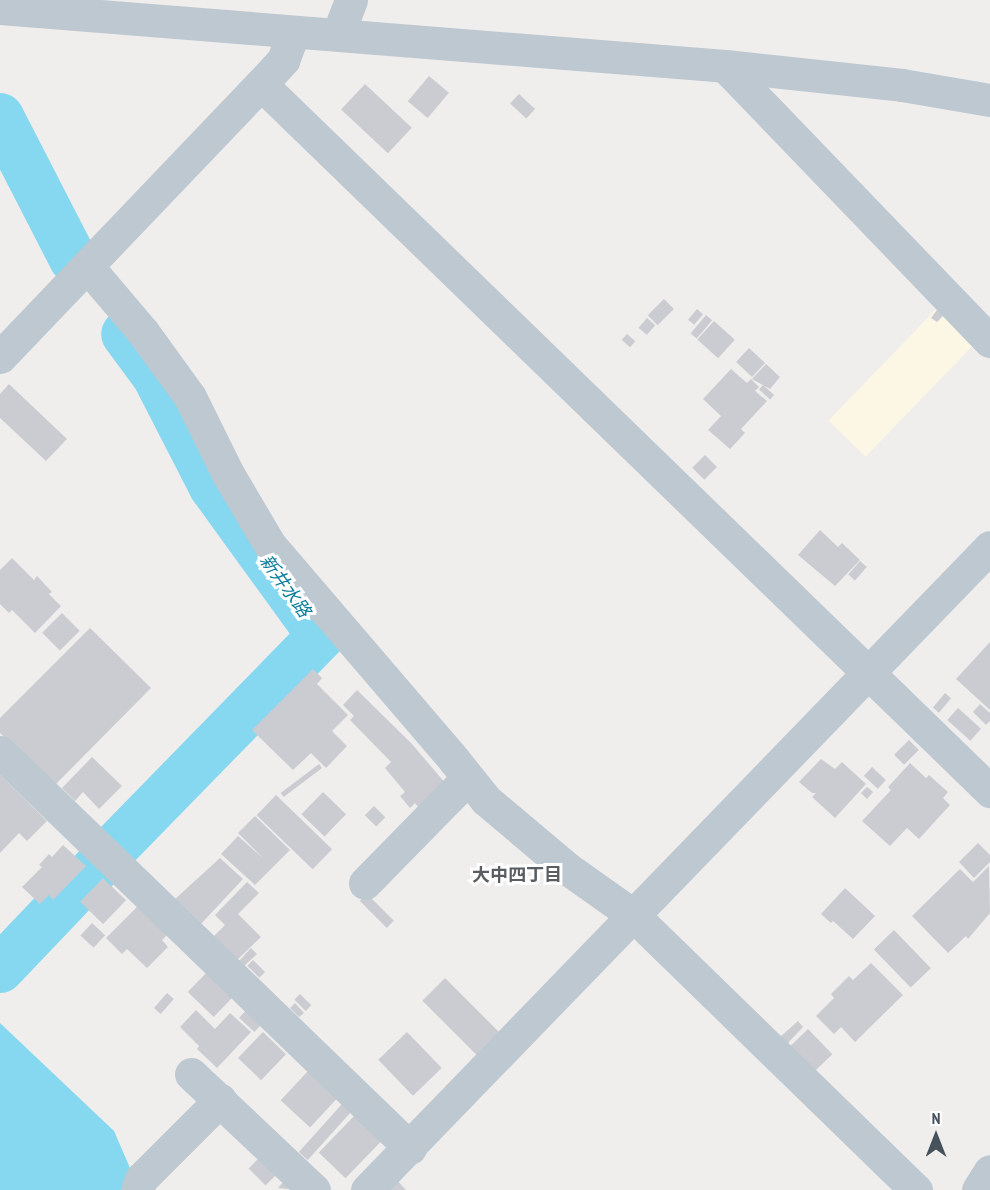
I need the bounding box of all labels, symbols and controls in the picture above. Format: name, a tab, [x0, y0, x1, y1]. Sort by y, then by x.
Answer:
water label: 新井水路	[255, 551, 315, 621]
district label: 大中四丁目	[472, 864, 562, 886]
north arrow	[906, 1106, 966, 1166]
text: N	[932, 1108, 940, 1128]

